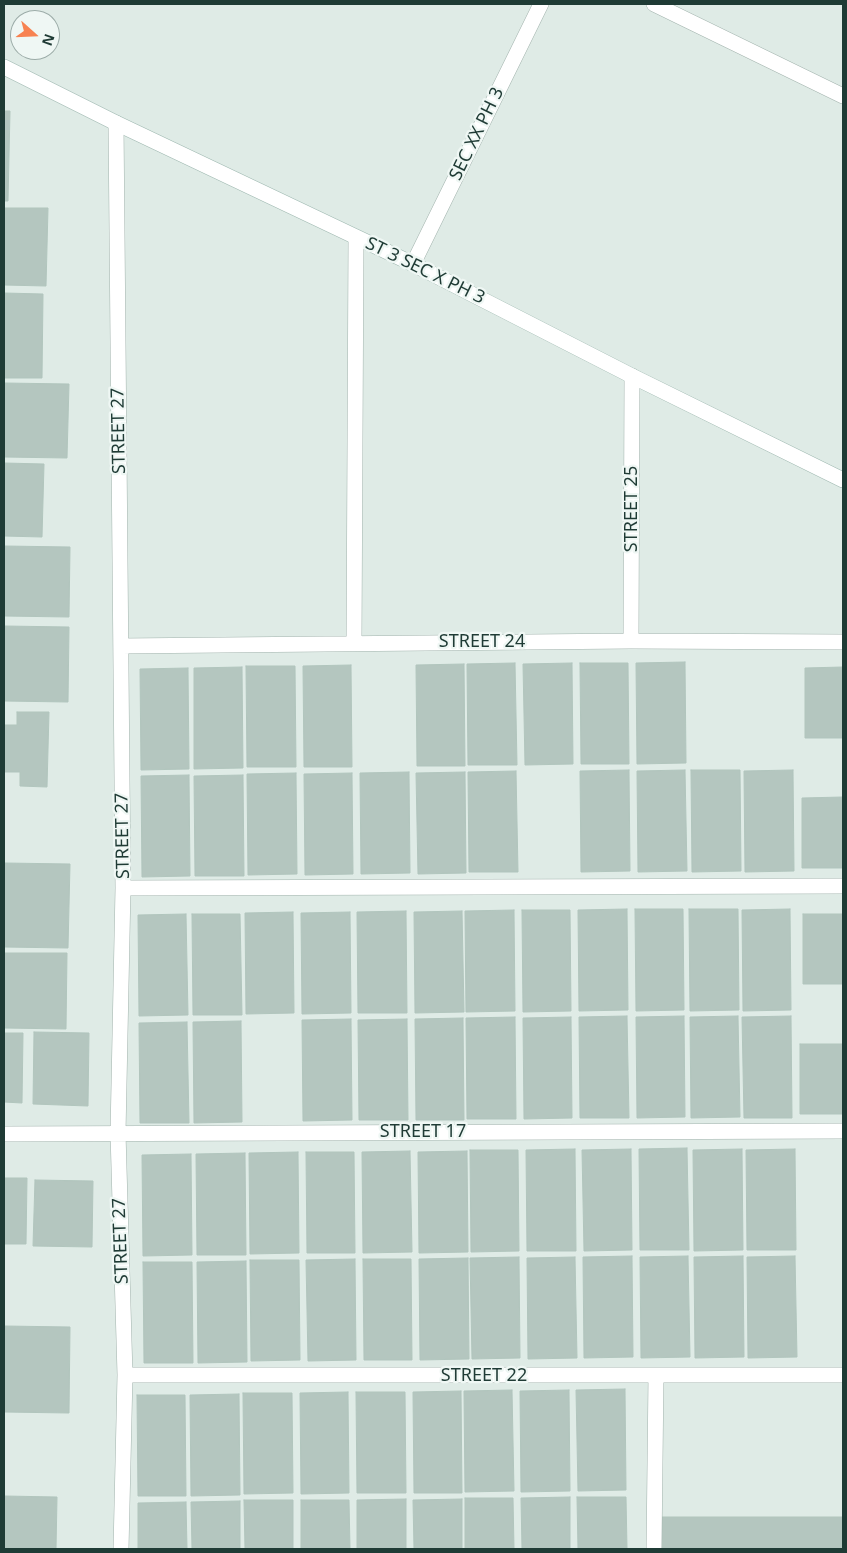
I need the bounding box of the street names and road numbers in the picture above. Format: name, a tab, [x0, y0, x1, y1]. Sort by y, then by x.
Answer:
street label: SEC XX PH 3	[445, 84, 509, 184]
street label: ST 3 SEC X PH 3	[362, 233, 488, 309]
street label: STREET 27	[107, 388, 131, 474]
street label: STREET 25	[621, 466, 643, 552]
street label: STREET 24	[439, 631, 525, 653]
street label: STREET 27	[111, 793, 135, 879]
street label: STREET 17	[380, 1121, 466, 1143]
street label: STREET 27	[109, 1197, 133, 1285]
street label: STREET 22	[441, 1365, 527, 1387]

